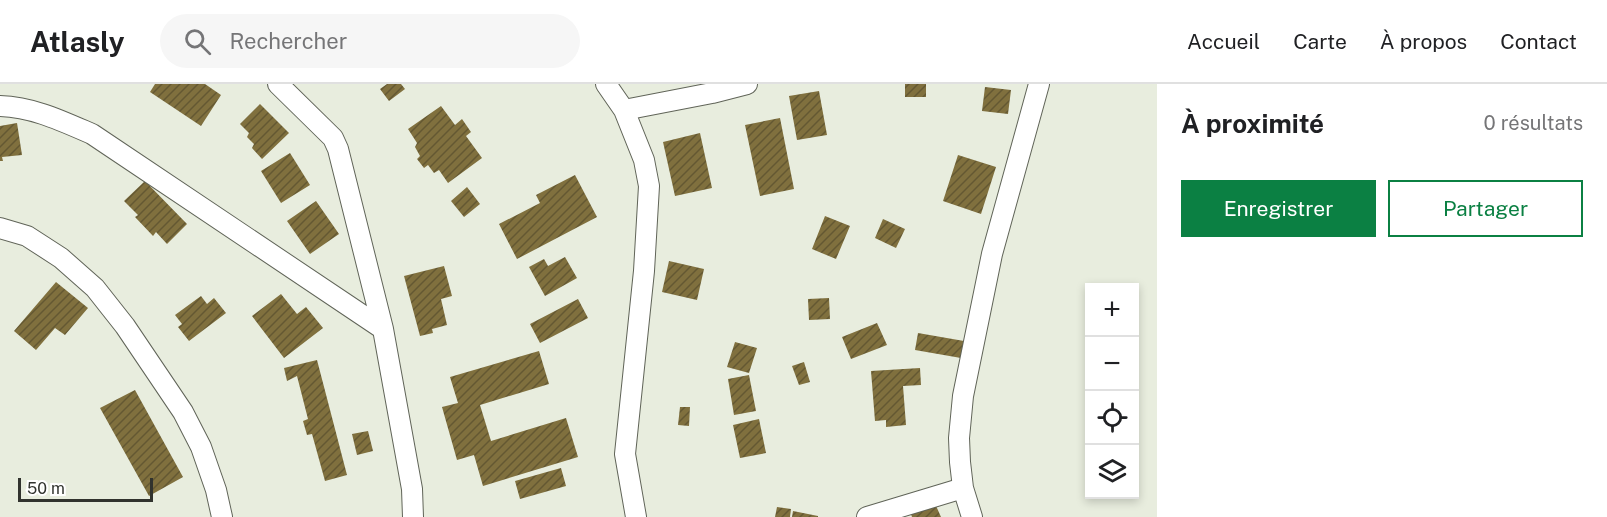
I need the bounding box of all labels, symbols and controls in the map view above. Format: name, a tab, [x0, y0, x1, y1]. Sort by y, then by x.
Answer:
search box	[160, 14, 580, 68]
text: Atlasly	[30, 25, 124, 58]
icon: search	[181, 25, 214, 58]
text: Rechercher	[229, 28, 347, 54]
text: Accueil	[1187, 29, 1260, 54]
text: Carte	[1293, 29, 1347, 54]
text: À propos	[1380, 29, 1467, 54]
text: Contact	[1500, 29, 1577, 54]
text: À proximité	[1181, 108, 1324, 139]
text: 0 résultats	[1484, 111, 1583, 135]
button: Enregistrer	[1181, 180, 1376, 237]
button: Partager	[1388, 180, 1583, 237]
map controls	[1085, 283, 1139, 499]
button: +	[1085, 283, 1139, 337]
button: −	[1085, 337, 1139, 391]
button: locate	[1085, 391, 1139, 445]
button: layers	[1085, 445, 1139, 499]
scale bar	[18, 475, 153, 502]
text: 50 m	[27, 479, 65, 498]

